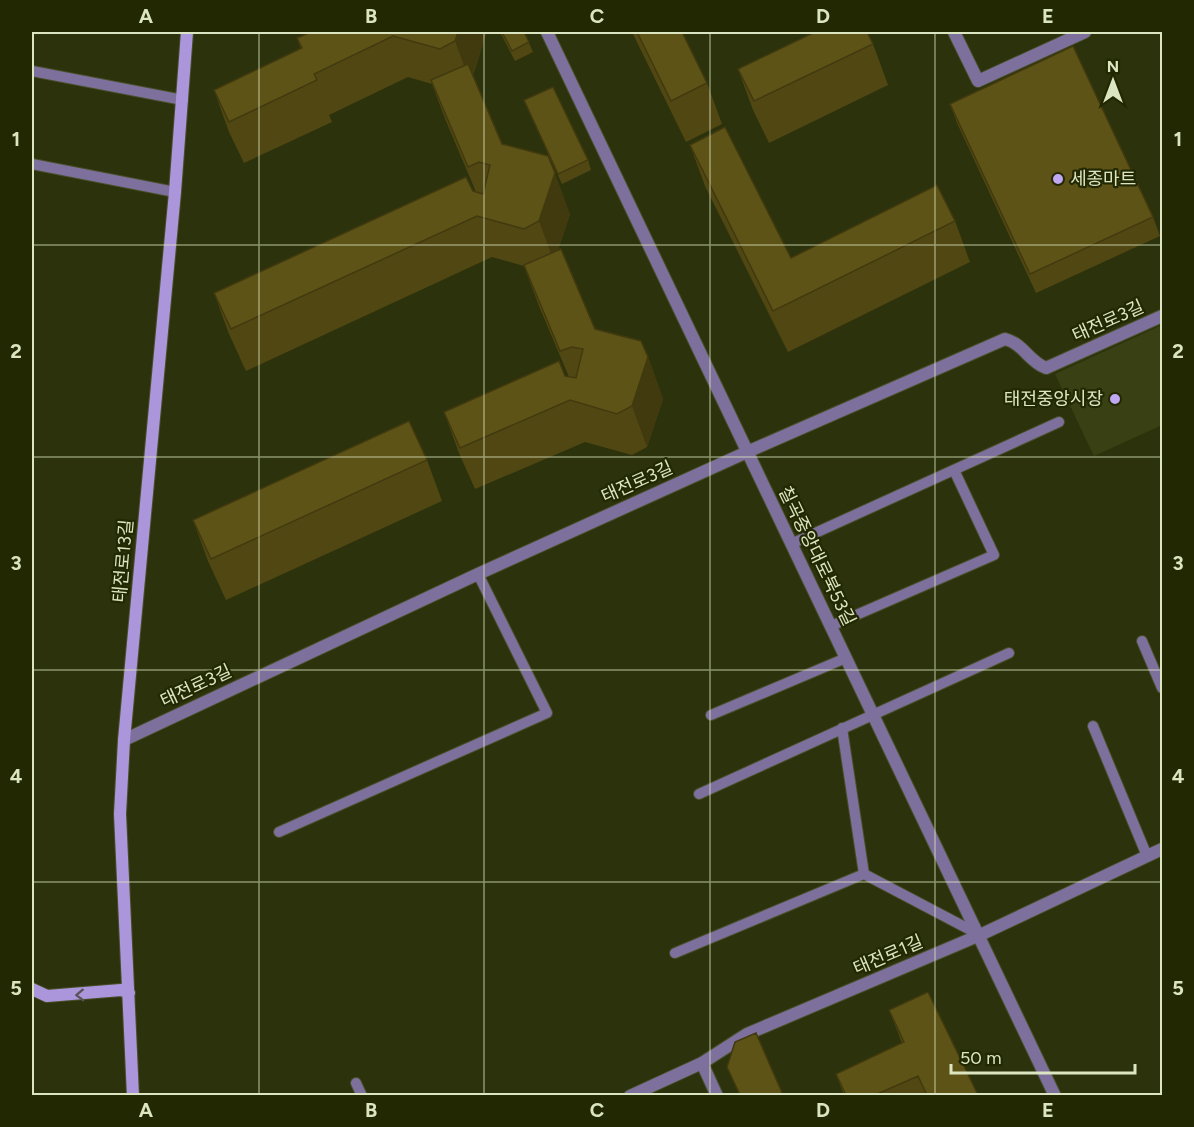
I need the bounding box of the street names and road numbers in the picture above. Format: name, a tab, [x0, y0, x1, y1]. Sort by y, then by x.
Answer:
street label: 태전로3길	[1069, 295, 1147, 347]
street label: 태전로3길	[598, 456, 676, 508]
street label: 칠곡중앙대로북53길	[774, 483, 860, 629]
street label: 태전로13길	[108, 518, 138, 604]
street label: 태전로3길	[157, 660, 235, 712]
street label: 태전로1길	[850, 930, 926, 980]

